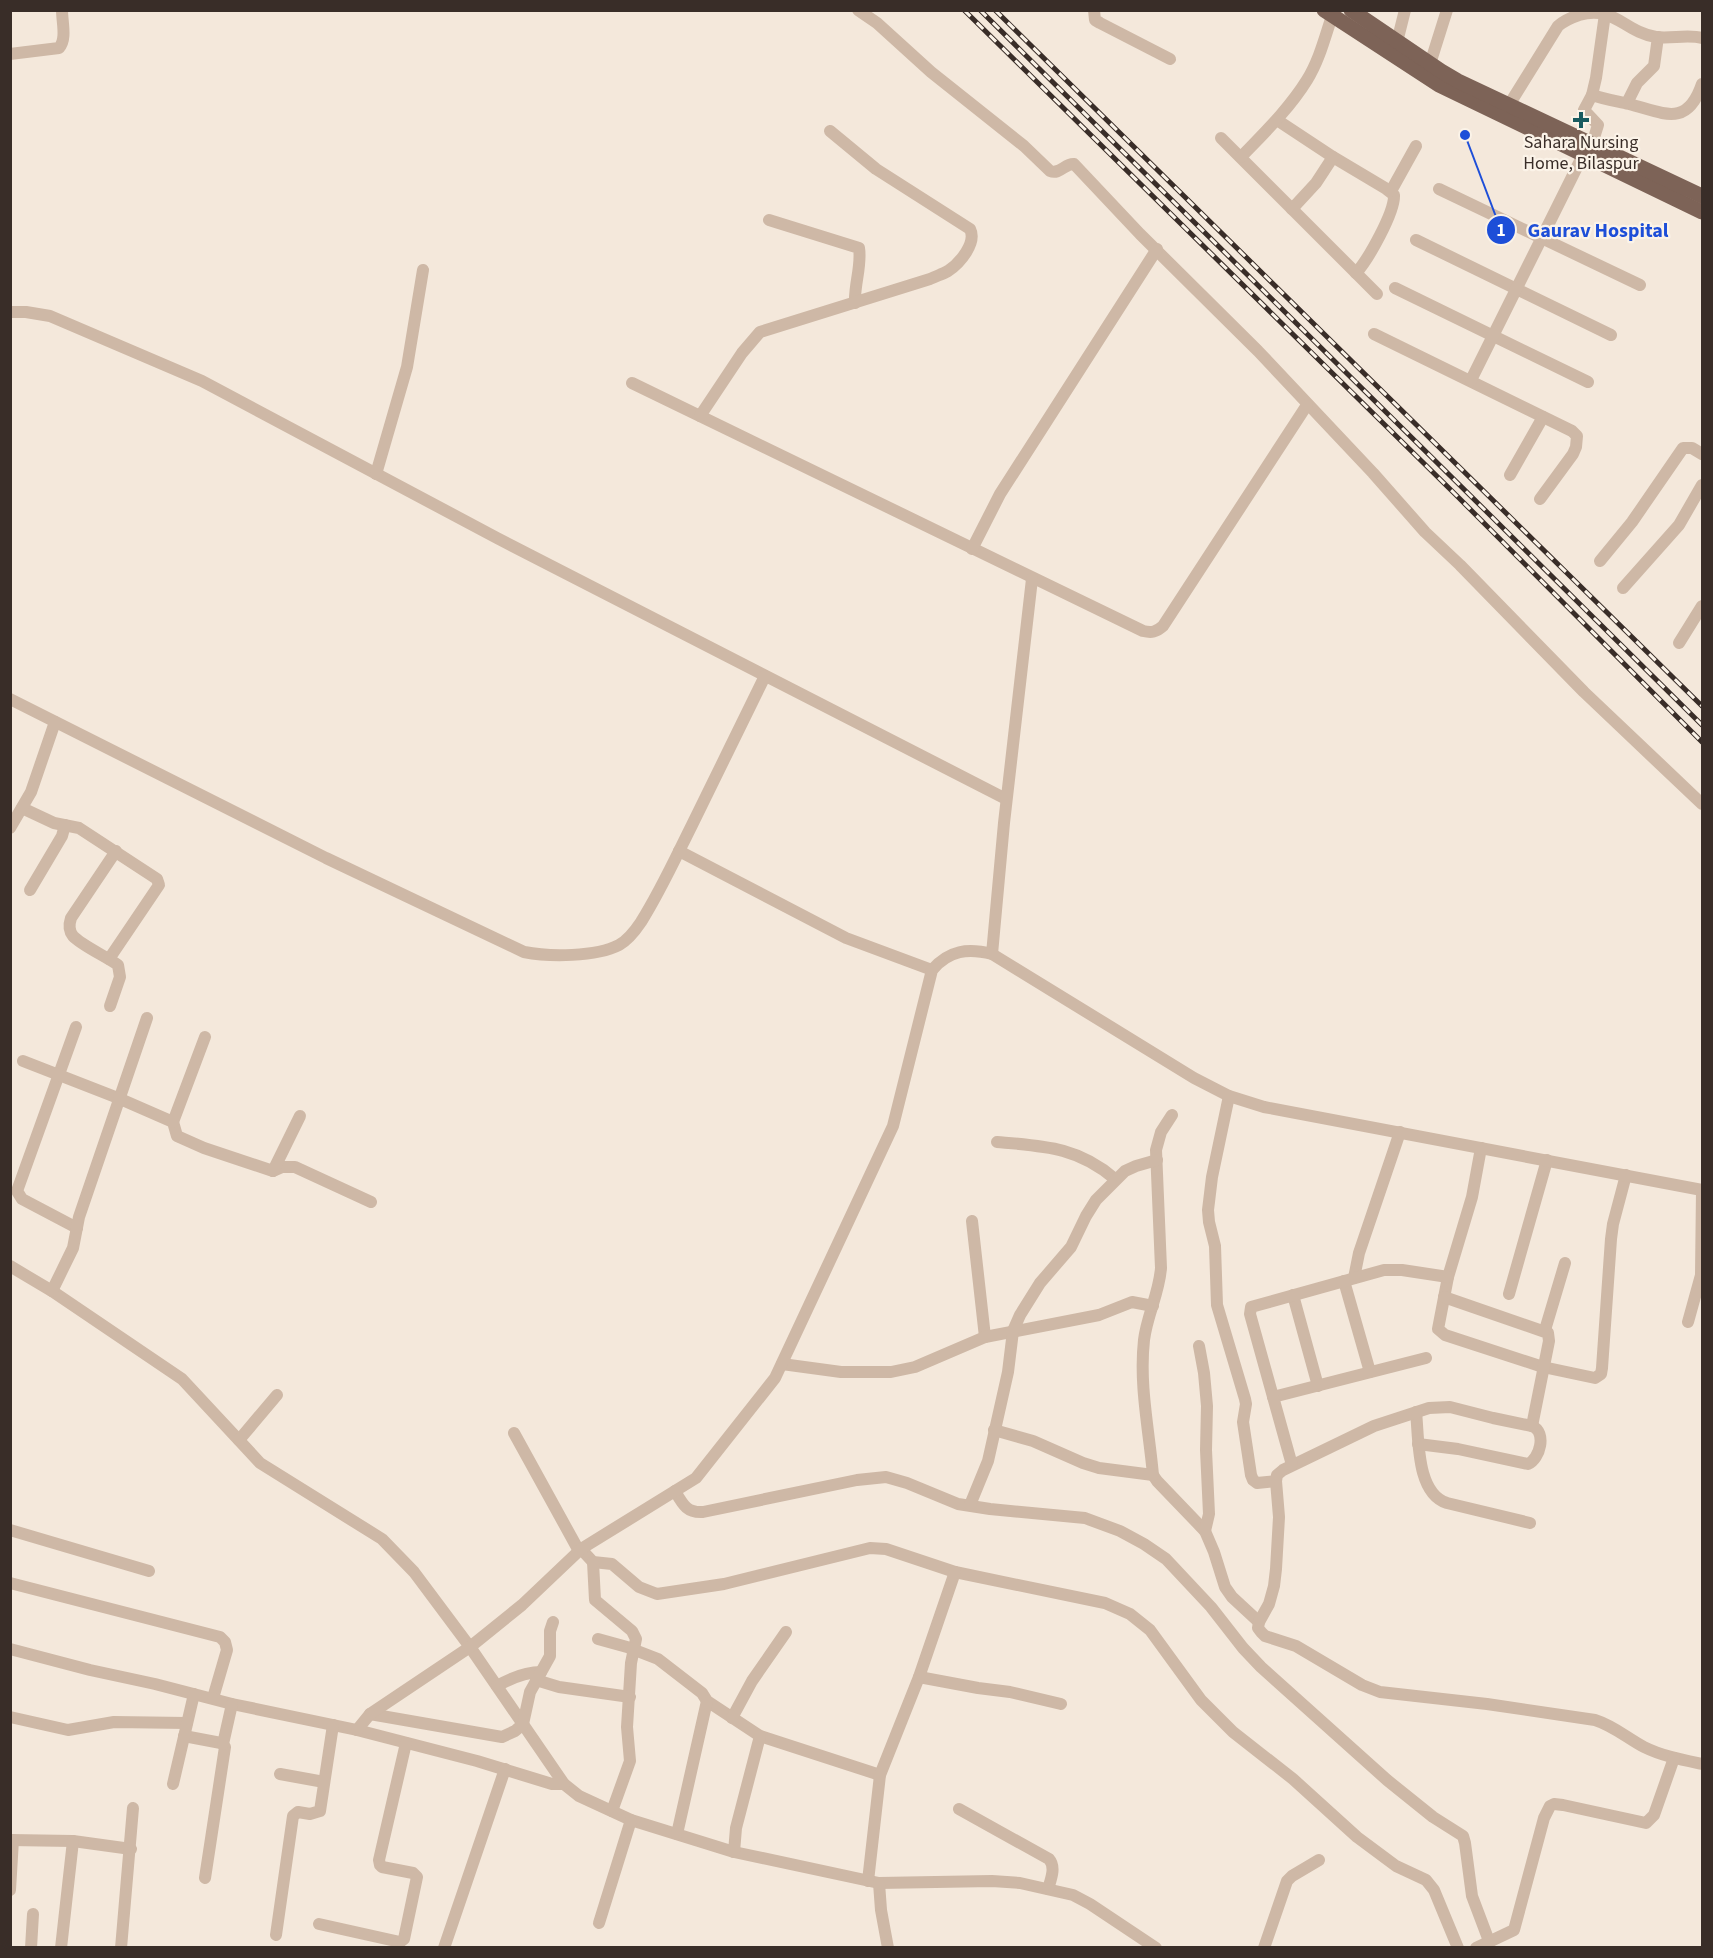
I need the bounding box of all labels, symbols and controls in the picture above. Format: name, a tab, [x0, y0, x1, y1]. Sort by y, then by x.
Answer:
marker: Sahara Nursing Home, Bilaspur	[1572, 111, 1590, 129]
place label: Sahara Nursing Home, Bilaspur	[1523, 130, 1640, 176]
callout: Gaurav Hospital	[1486, 211, 1681, 249]
text: Gaurav Hospital	[1528, 217, 1669, 245]
text: 1	[1496, 218, 1506, 243]

